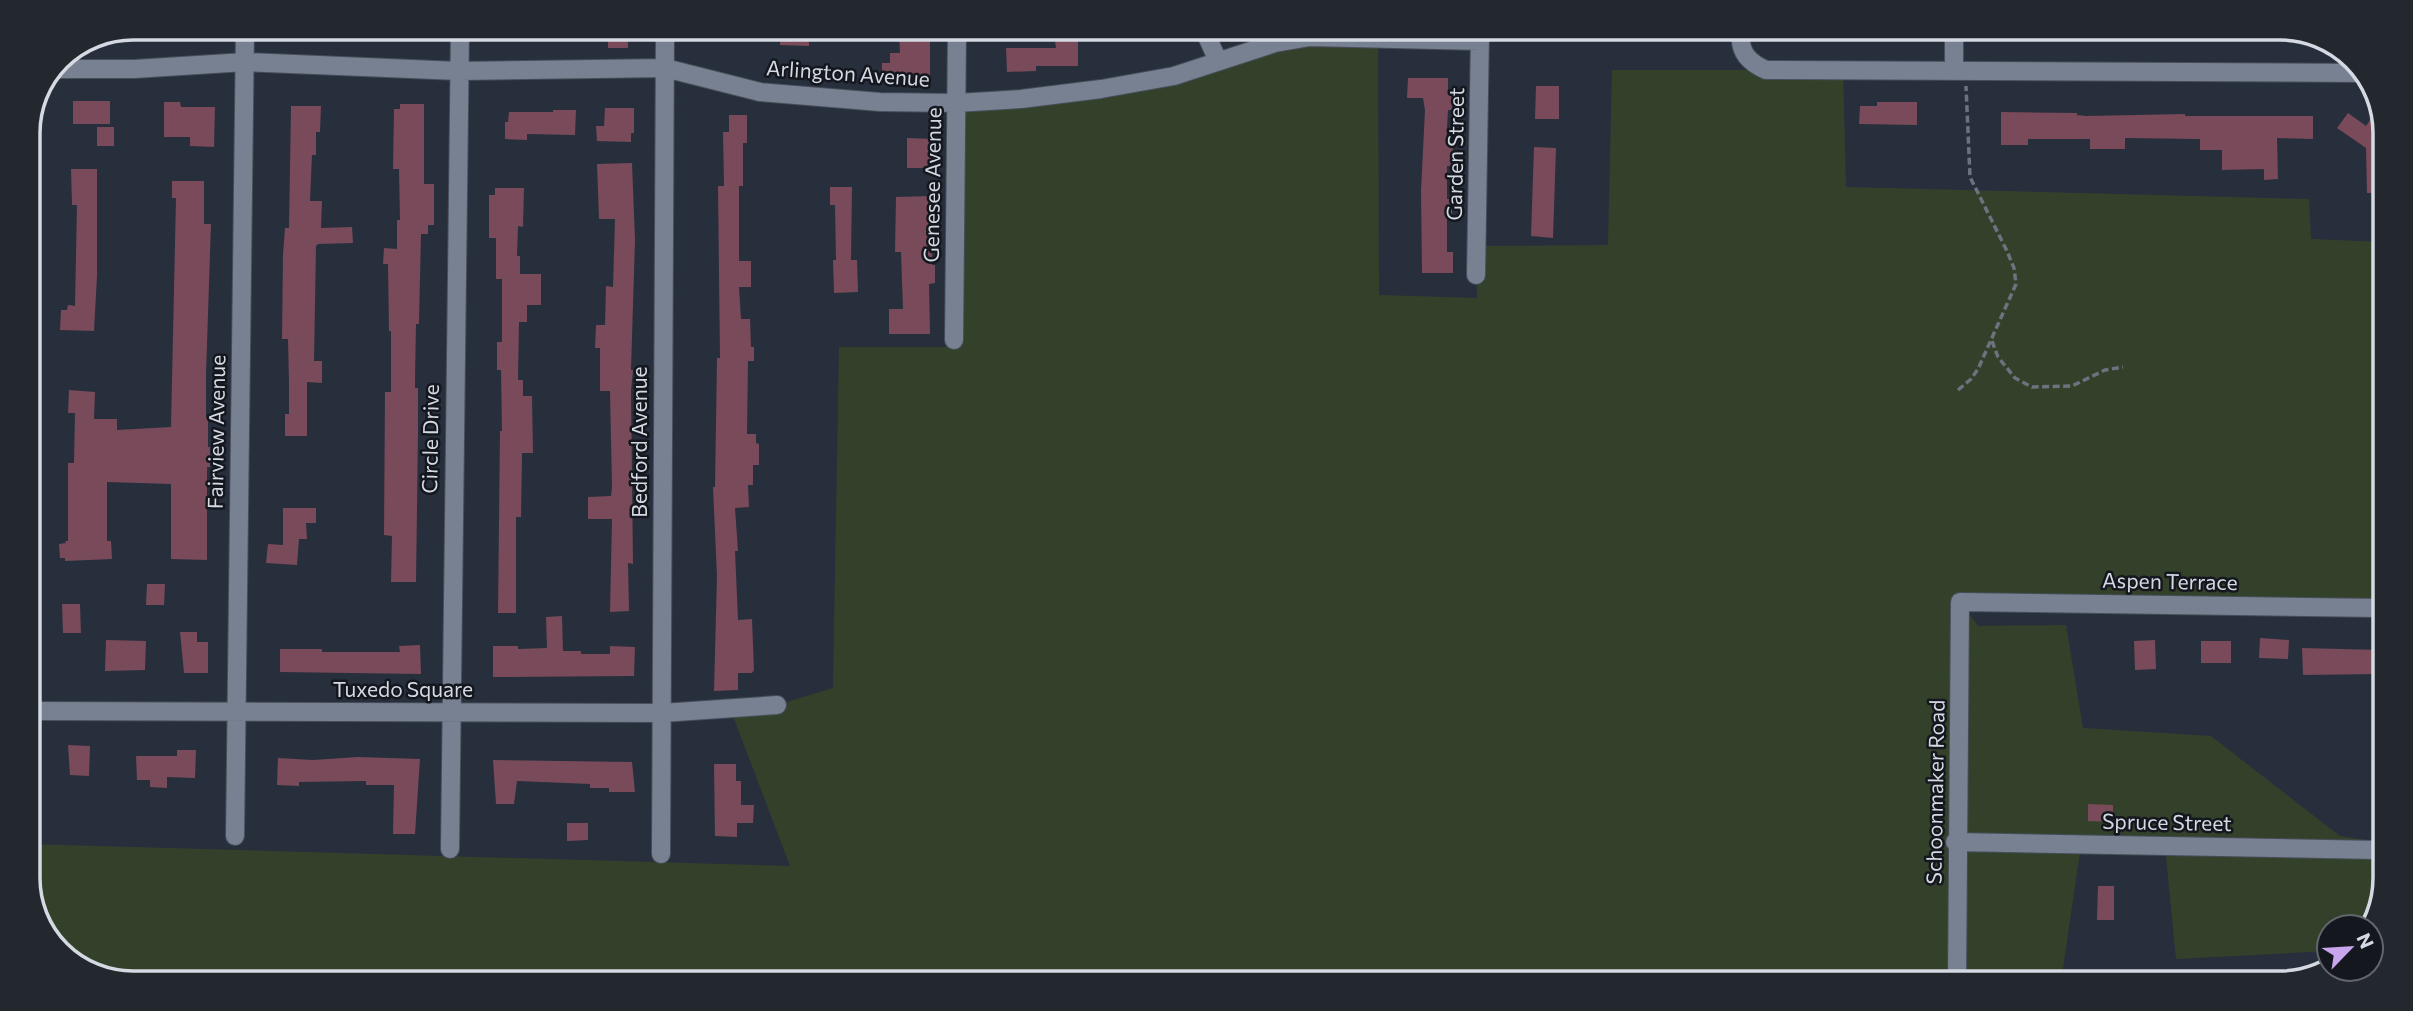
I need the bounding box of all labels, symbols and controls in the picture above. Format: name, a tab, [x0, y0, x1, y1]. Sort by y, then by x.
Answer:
street label: Arlington Avenue	[765, 54, 931, 91]
street label: Garden Street	[1441, 87, 1468, 221]
street label: Genesee Avenue	[918, 107, 945, 263]
street label: Fairview Avenue	[202, 355, 229, 509]
street label: Bedford Avenue	[626, 366, 651, 518]
street label: Circle Drive	[416, 384, 443, 494]
street label: Aspen Terrace	[2102, 567, 2238, 594]
street label: Tuxedo Square	[333, 676, 473, 701]
street label: Schoonmaker Road	[1920, 699, 1949, 884]
street label: Spruce Street	[2102, 808, 2232, 835]
north arrow	[2315, 913, 2385, 983]
text: N	[2352, 929, 2379, 952]

